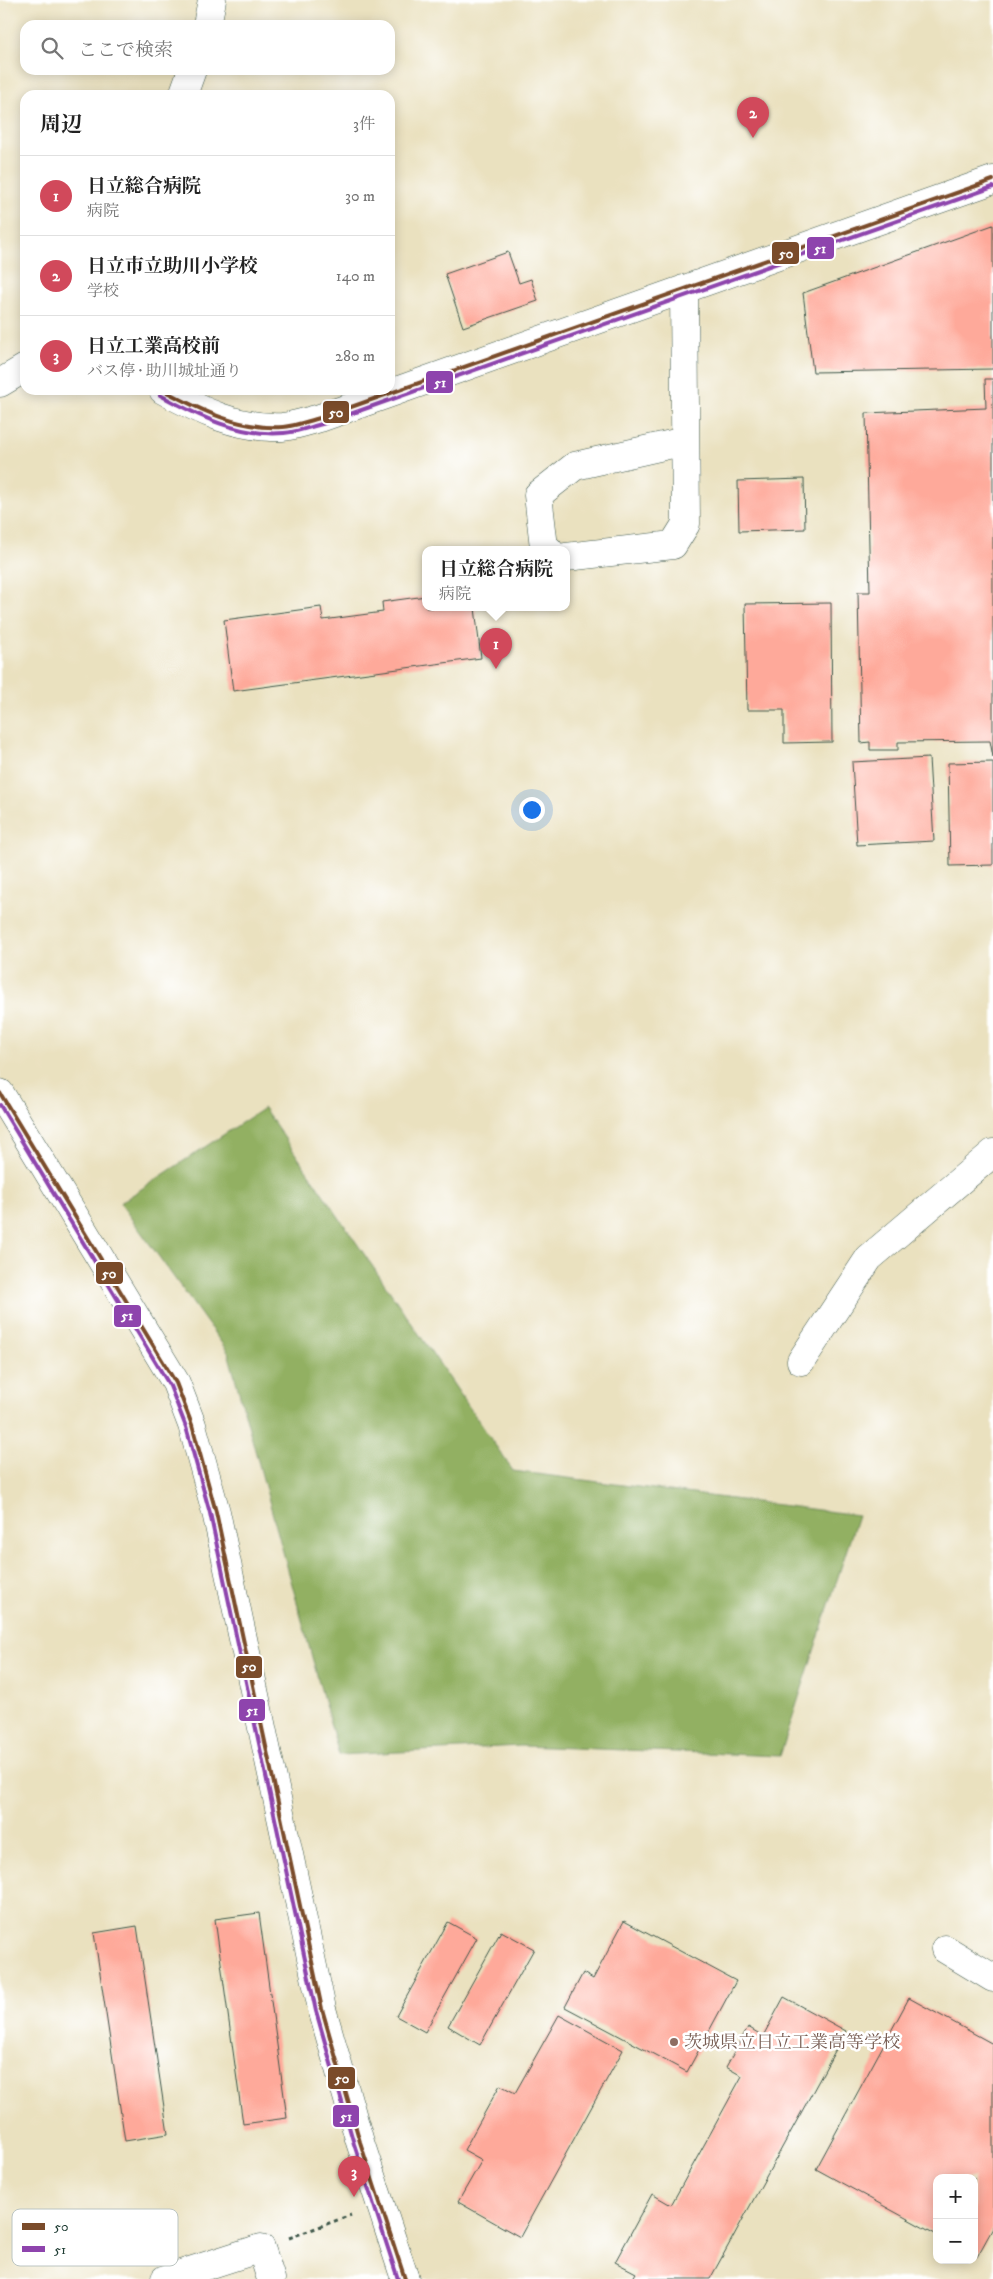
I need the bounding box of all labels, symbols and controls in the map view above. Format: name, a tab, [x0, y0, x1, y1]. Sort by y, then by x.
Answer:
search box	[20, 20, 395, 75]
icon: search	[38, 34, 66, 62]
text: ここで検索	[78, 39, 173, 62]
pin: 2	[737, 97, 769, 138]
text: 周辺	[40, 112, 82, 138]
text: 3件	[353, 114, 375, 134]
text: 日立総合病院	[87, 175, 201, 198]
text: 1	[53, 186, 59, 206]
text: 30 m	[345, 186, 375, 206]
text: 病院	[87, 201, 119, 221]
line badge: 51	[806, 236, 835, 260]
text: 51	[813, 240, 826, 258]
line badge: 50	[771, 241, 800, 265]
text: 50	[778, 245, 794, 263]
text: 日立市立助川小学校	[87, 255, 258, 278]
text: 2	[52, 266, 60, 286]
text: 140 m	[336, 266, 375, 286]
text: 学校	[87, 281, 119, 301]
text: 日立工業高校前	[87, 335, 220, 358]
text: 3	[53, 346, 59, 366]
text: 280 m	[335, 346, 375, 366]
text: バス停 · 助川城址通り	[87, 361, 242, 381]
line badge: 51	[425, 370, 454, 394]
text: 51	[433, 374, 446, 392]
line badge: 50	[322, 400, 350, 424]
text: 50	[328, 404, 344, 422]
popup	[422, 546, 570, 611]
text: 日立総合病院	[439, 558, 553, 581]
text: 病院	[439, 584, 471, 604]
pin: 1	[480, 628, 512, 669]
your location	[519, 797, 545, 823]
line badge: 50	[95, 1261, 124, 1285]
text: 50	[101, 1265, 117, 1283]
line badge: 51	[113, 1304, 142, 1328]
text: 51	[120, 1307, 133, 1325]
line badge: 50	[235, 1655, 263, 1679]
text: 50	[241, 1658, 257, 1676]
line badge: 51	[238, 1698, 266, 1722]
text: 51	[245, 1702, 258, 1720]
place label: 茨城県立日立工業高等学校	[684, 2032, 900, 2054]
marker: 茨城県立日立工業高等学校	[668, 2036, 680, 2048]
line badge: 50	[327, 2066, 356, 2090]
text: 50	[334, 2070, 350, 2088]
line badge: 51	[332, 2104, 360, 2128]
text: 51	[339, 2108, 352, 2126]
pin: 3	[338, 2156, 370, 2197]
map controls	[933, 2174, 978, 2264]
button: +	[933, 2174, 978, 2219]
legend	[12, 2209, 178, 2266]
text: 50	[54, 2218, 69, 2236]
button: −	[933, 2219, 978, 2264]
text: 51	[54, 2241, 66, 2259]

